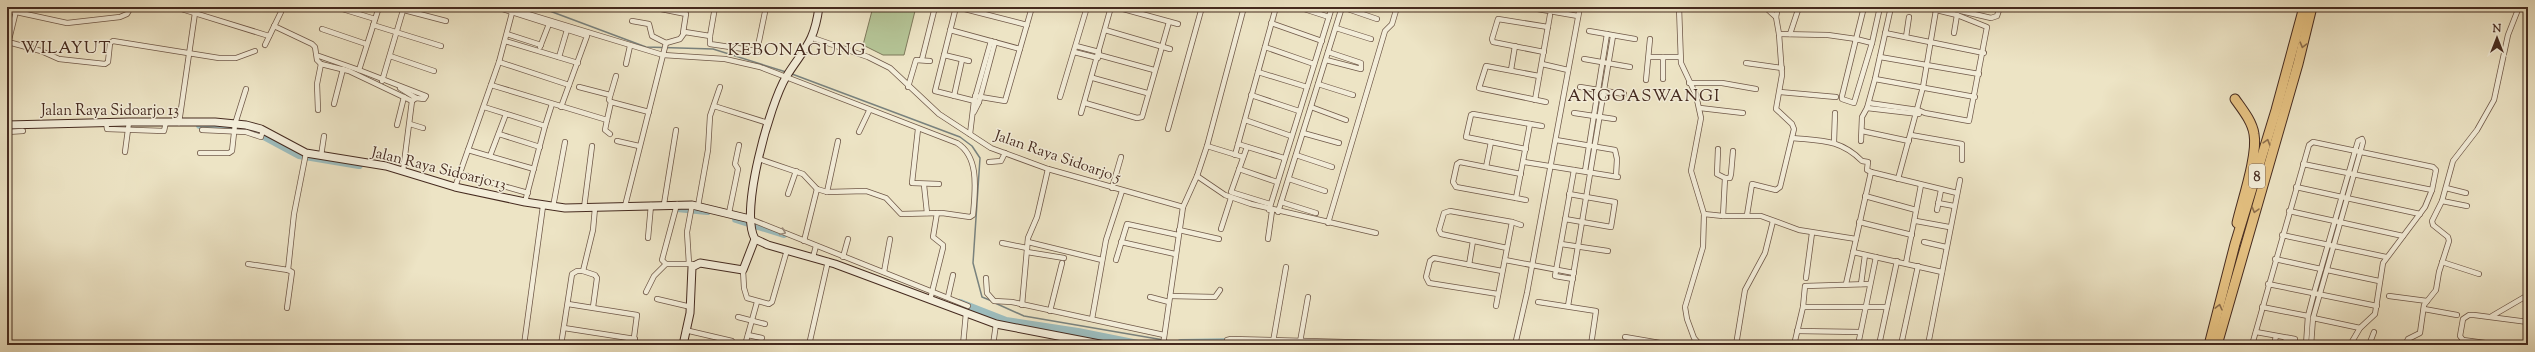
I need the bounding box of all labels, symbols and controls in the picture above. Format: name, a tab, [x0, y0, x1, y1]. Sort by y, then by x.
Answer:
north arrow	[2477, 18, 2517, 58]
text: N	[2492, 21, 2502, 37]
district label: WILAYUT	[21, 37, 111, 61]
district label: KEBONAGUNG	[727, 39, 867, 63]
one-way arrow	[2299, 41, 2308, 48]
district label: ANGGASWANGI	[1568, 85, 1720, 109]
street label: Jalan Raya Sidoarjo 13	[40, 101, 179, 122]
street label: Jalan Raya Sidoarjo 5	[991, 126, 1123, 189]
one-way arrow	[2262, 139, 2271, 146]
street label: Jalan Raya Sidoarjo 13	[368, 142, 508, 196]
road number: 8	[2249, 164, 2265, 188]
one-way arrow	[2251, 206, 2260, 213]
one-way arrow	[779, 227, 787, 235]
one-way arrow	[2214, 304, 2223, 311]

